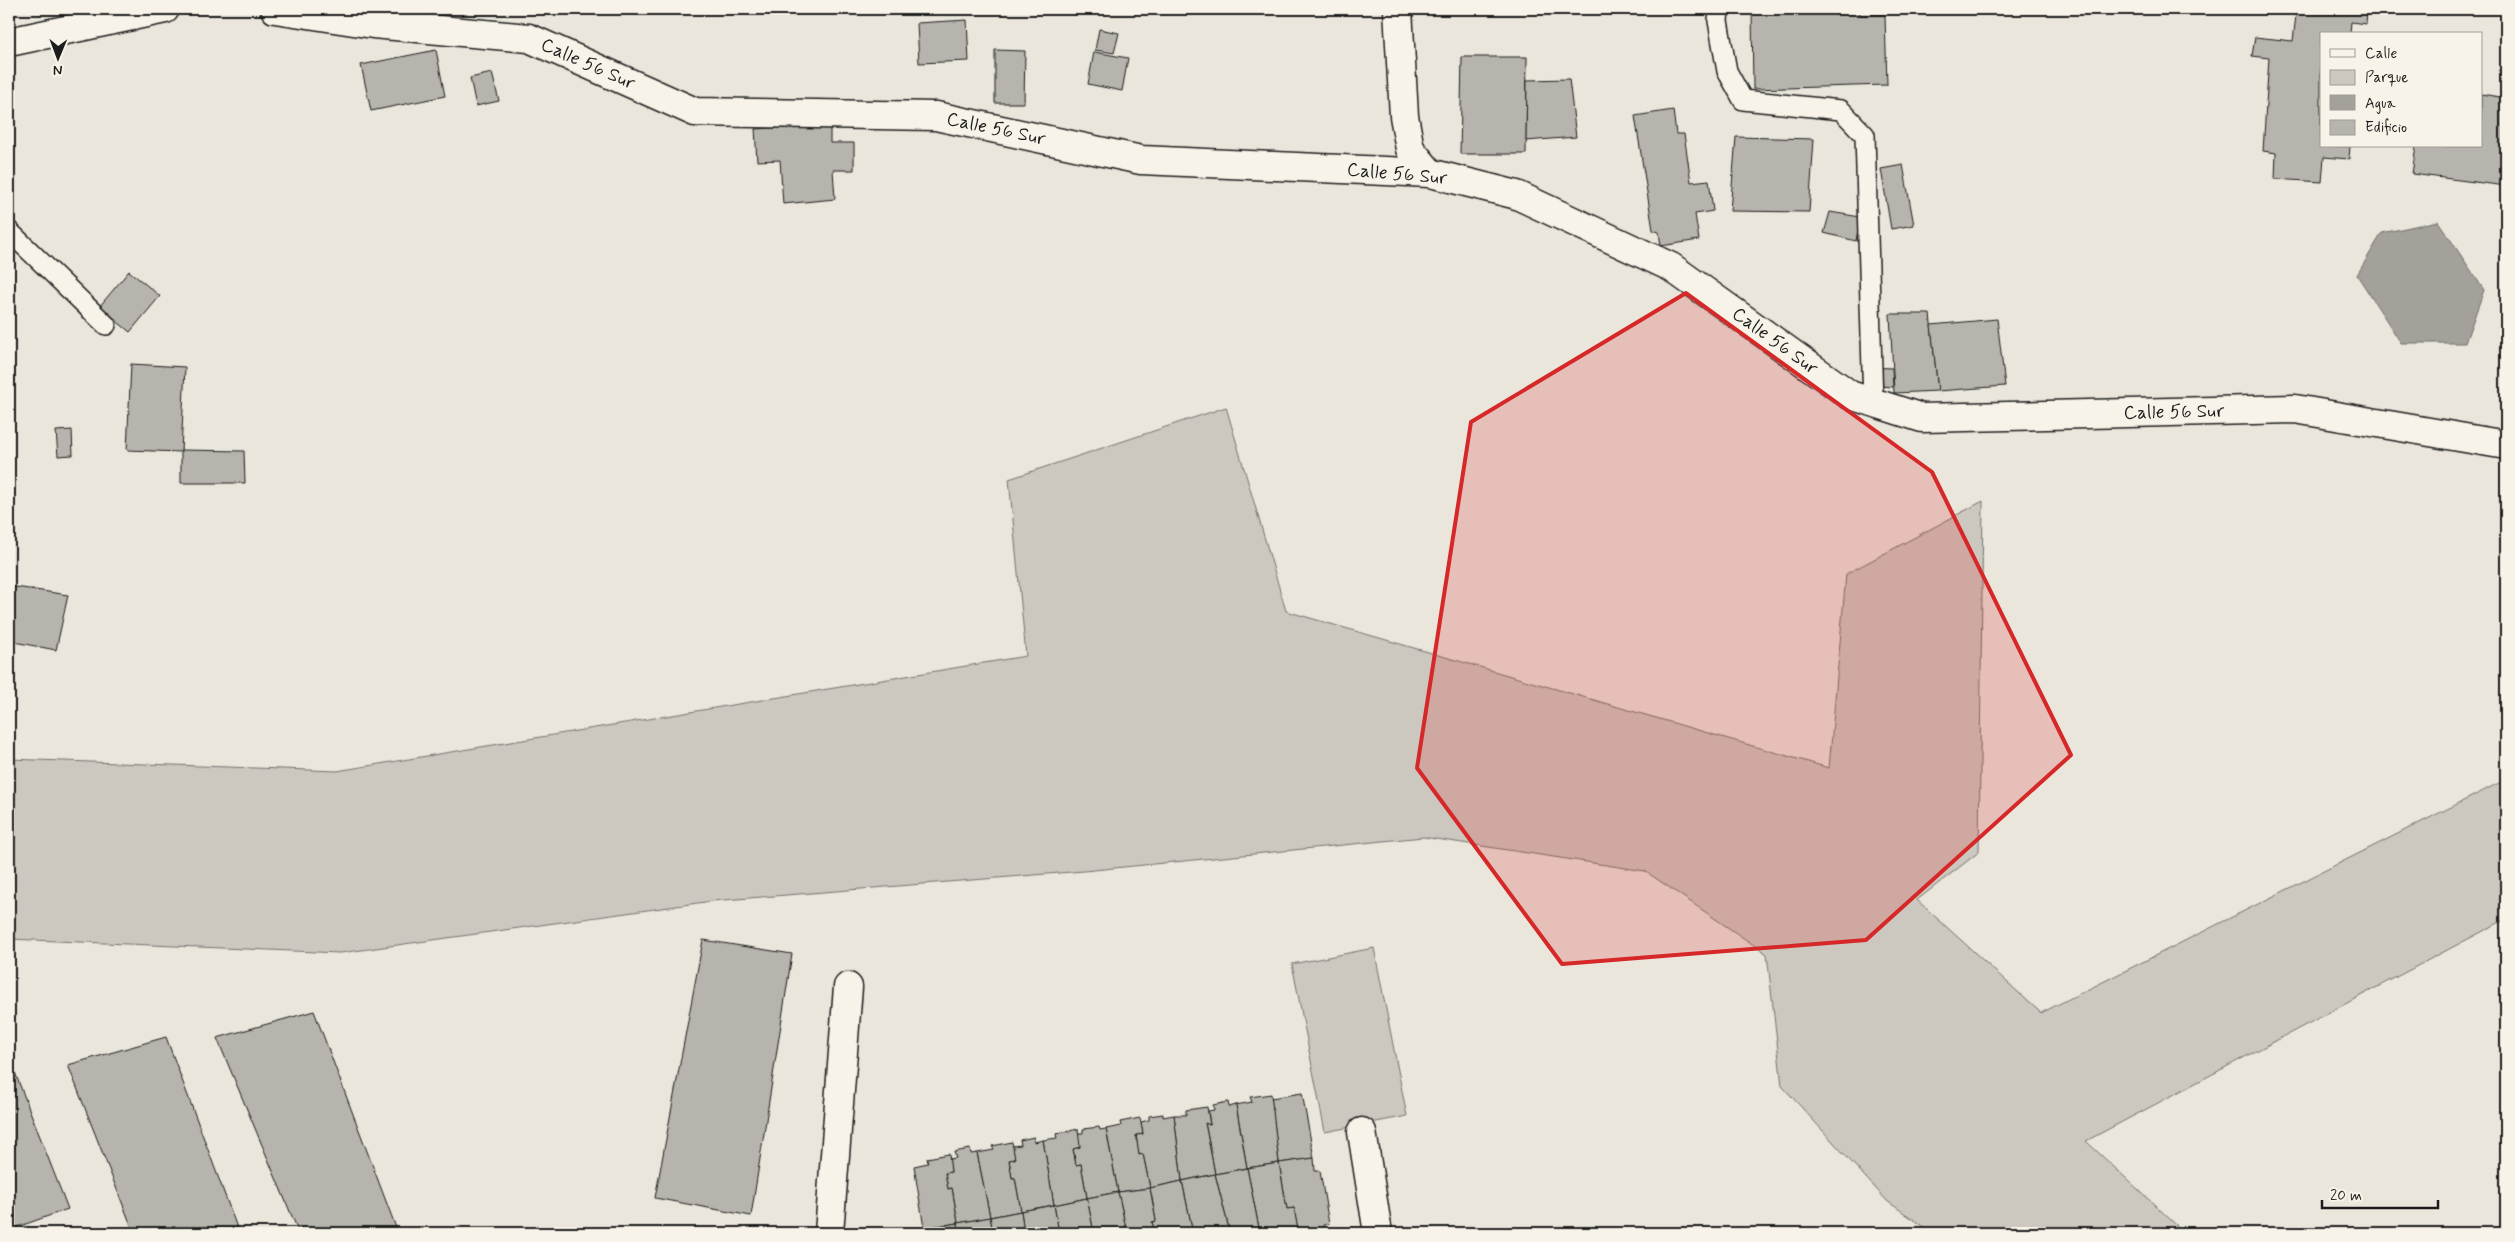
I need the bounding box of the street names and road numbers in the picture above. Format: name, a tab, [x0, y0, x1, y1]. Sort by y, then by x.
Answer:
street label: Calle 56 Sur	[537, 32, 639, 96]
street label: Calle 56 Sur	[944, 106, 1048, 152]
street label: Calle 56 Sur	[1346, 157, 1448, 191]
street label: Calle 56 Sur	[1727, 301, 1823, 381]
street label: Calle 56 Sur	[2124, 399, 2225, 425]

